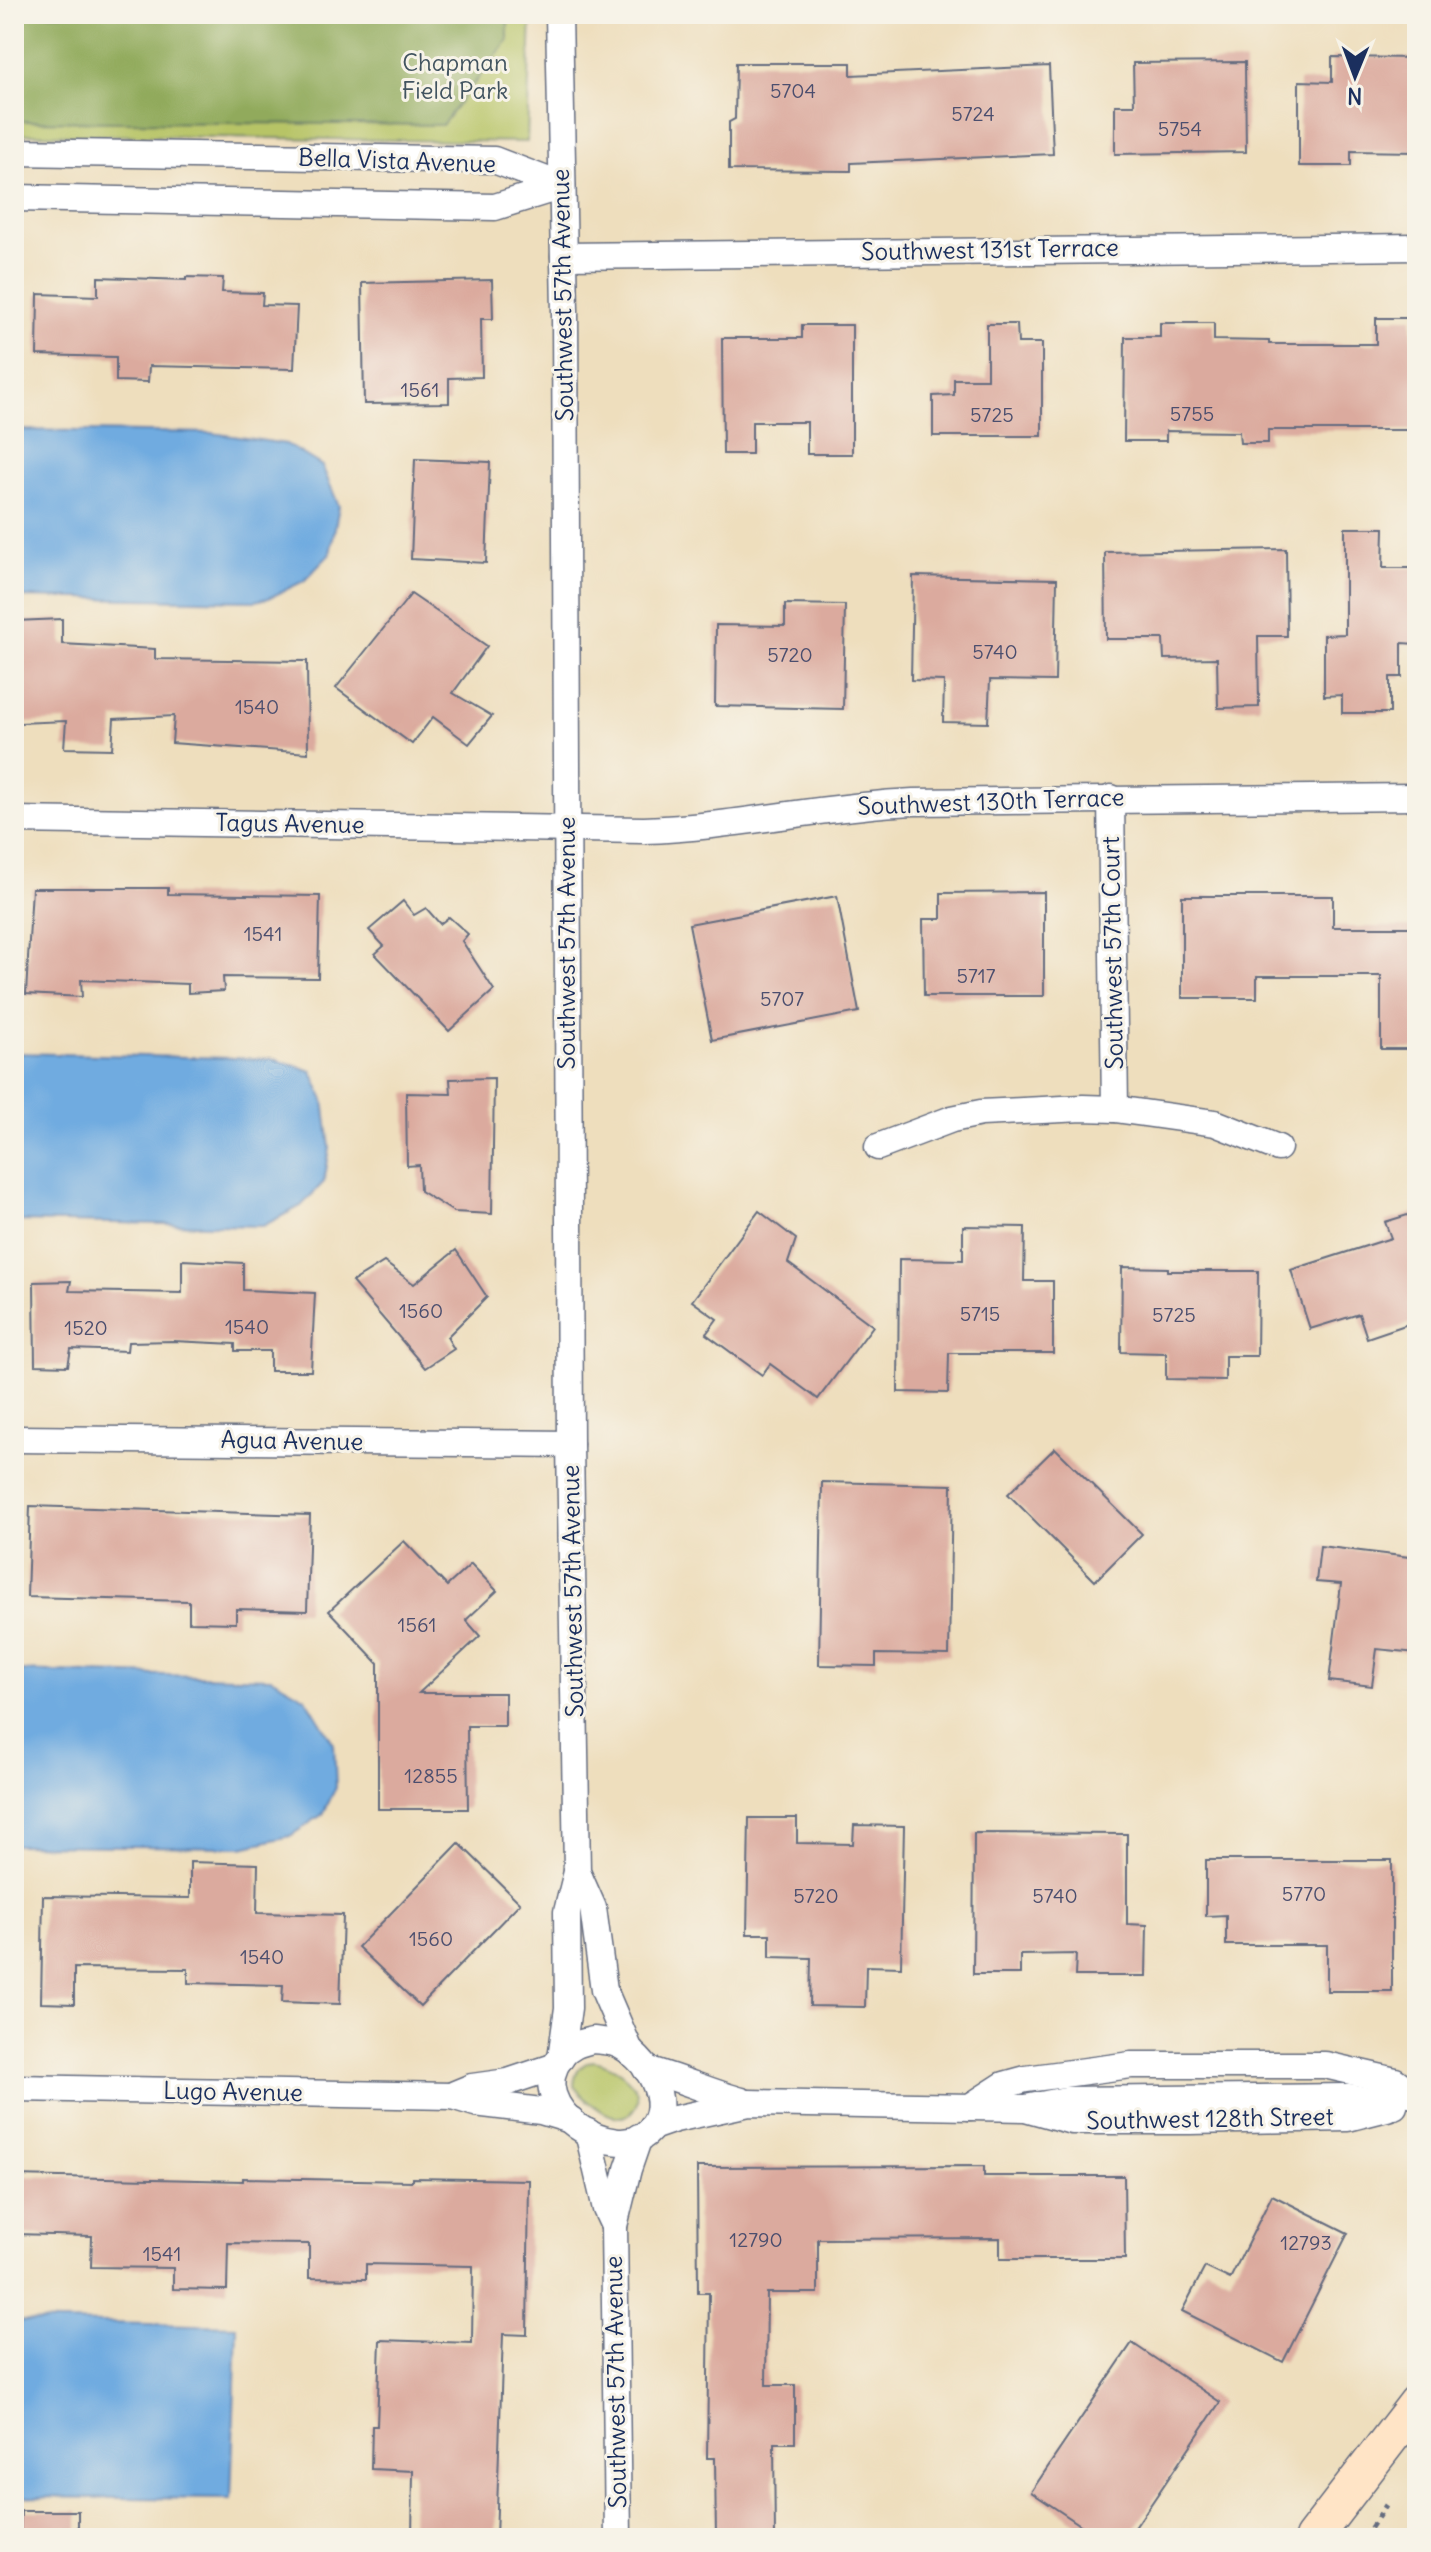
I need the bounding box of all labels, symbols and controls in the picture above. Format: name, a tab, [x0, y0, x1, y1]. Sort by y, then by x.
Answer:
north arrow	[1315, 36, 1395, 116]
park label: Chapman Field Park	[402, 47, 508, 105]
house number: 5704	[770, 78, 816, 103]
text: N	[1347, 82, 1362, 110]
house number: 5724	[951, 101, 995, 126]
house number: 5754	[1158, 116, 1202, 141]
street label: Bella Vista Avenue	[298, 142, 497, 178]
street label: Southwest 57th Avenue	[545, 168, 579, 422]
street label: Southwest 131st Terrace	[861, 232, 1119, 266]
house number: 1561	[401, 377, 439, 402]
house number: 5755	[1170, 401, 1214, 426]
house number: 5725	[970, 402, 1014, 427]
house number: 5740	[972, 639, 1018, 664]
house number: 5720	[767, 642, 813, 667]
house number: 1540	[235, 694, 279, 719]
street label: Southwest 130th Terrace	[857, 781, 1125, 821]
street label: Tagus Avenue	[215, 807, 365, 839]
street label: Southwest 57th Avenue	[551, 817, 581, 1069]
street label: Southwest 57th Court	[1095, 836, 1129, 1070]
house number: 1541	[244, 921, 282, 946]
house number: 5717	[956, 963, 996, 988]
house number: 5707	[760, 986, 804, 1011]
house number: 1560	[399, 1298, 443, 1323]
house number: 5715	[960, 1301, 1000, 1326]
house number: 5725	[1152, 1302, 1196, 1327]
house number: 1540	[225, 1314, 269, 1339]
house number: 1520	[64, 1315, 108, 1340]
street label: Agua Avenue	[220, 1424, 364, 1456]
street label: Southwest 57th Avenue	[555, 1464, 589, 1718]
house number: 1561	[398, 1612, 436, 1637]
house number: 12855	[404, 1763, 458, 1788]
house number: 5770	[1282, 1881, 1326, 1906]
house number: 5720	[793, 1883, 839, 1908]
house number: 5740	[1032, 1883, 1078, 1908]
house number: 1560	[409, 1926, 453, 1951]
house number: 1540	[240, 1944, 284, 1969]
street label: Lugo Avenue	[163, 2075, 303, 2107]
street label: Southwest 128th Street	[1086, 2101, 1334, 2135]
house number: 12790	[729, 2227, 783, 2252]
house number: 12793	[1280, 2230, 1332, 2255]
house number: 1541	[143, 2241, 181, 2266]
street label: Southwest 57th Avenue	[598, 2255, 632, 2509]

